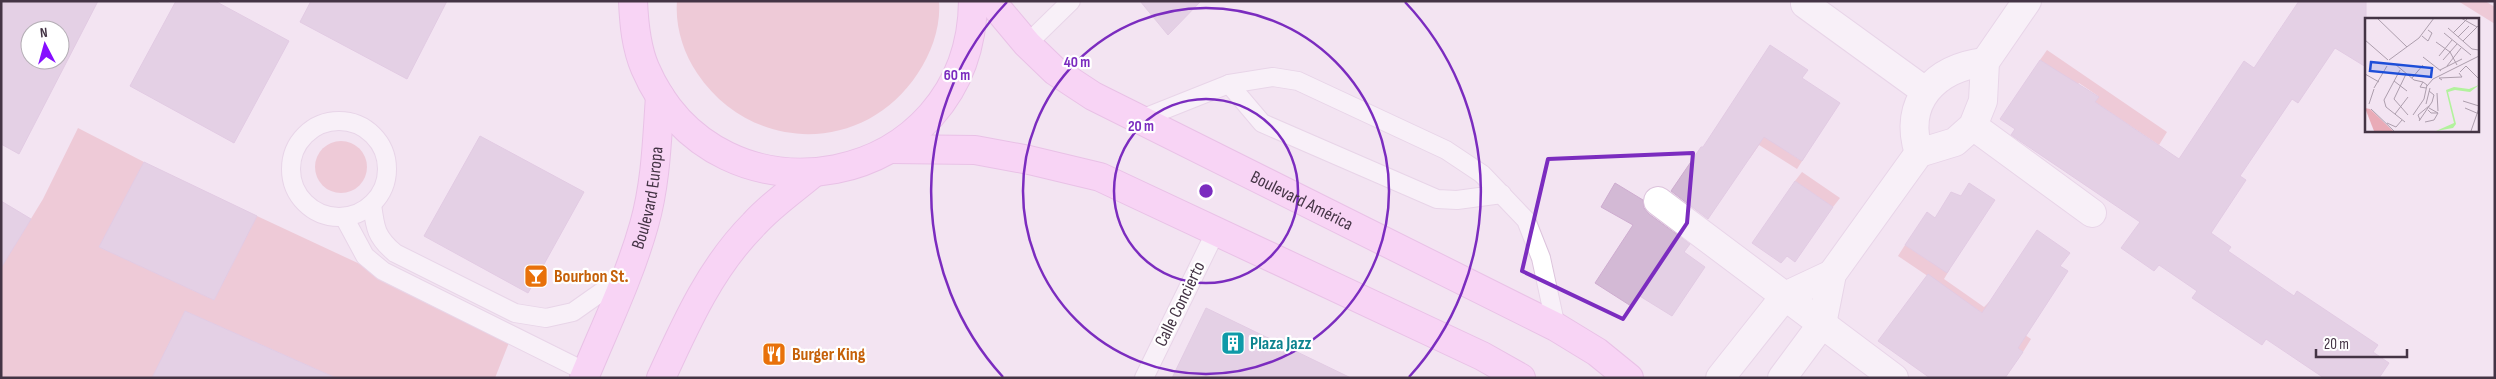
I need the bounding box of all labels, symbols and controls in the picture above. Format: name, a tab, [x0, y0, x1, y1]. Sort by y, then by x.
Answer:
inset map	[2365, 18, 2478, 131]
north arrow	[20, 20, 70, 70]
text: N	[39, 24, 48, 41]
text: 40 m	[1064, 53, 1090, 72]
text: 60 m	[944, 66, 970, 85]
text: 20 m	[1128, 117, 1154, 136]
street label: Boulevard Europa	[627, 146, 667, 252]
street label: Boulevard América	[1247, 166, 1357, 235]
centre of rings	[1197, 182, 1215, 200]
street label: Calle Concierto	[1150, 258, 1210, 350]
bar icon: Bourbon St.	[523, 263, 549, 289]
place label: Bourbon St.	[554, 266, 629, 287]
scale bar	[2316, 326, 2407, 358]
building icon: Plaza Jazz	[1220, 330, 1246, 356]
place label: Plaza Jazz	[1250, 333, 1312, 354]
text: 20 m	[2324, 335, 2349, 354]
restaurant icon: Burger King	[761, 341, 787, 367]
place label: Burger King	[792, 344, 866, 365]

